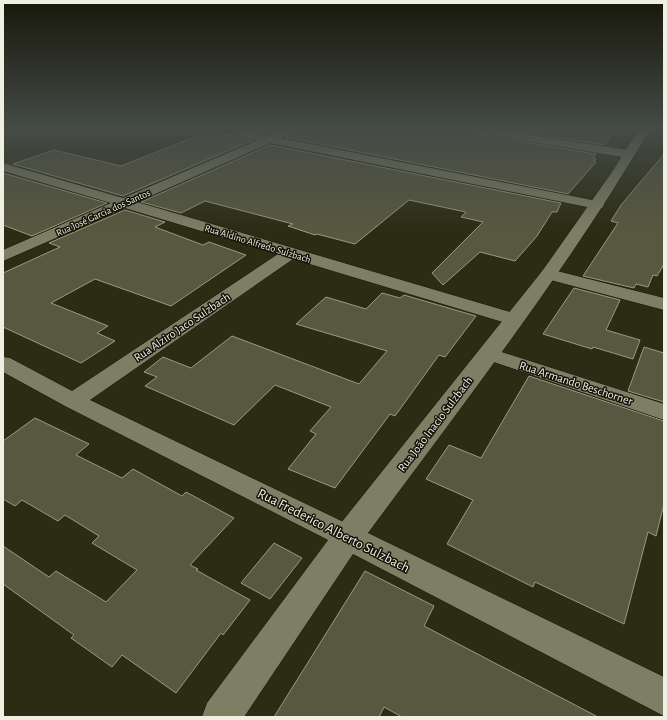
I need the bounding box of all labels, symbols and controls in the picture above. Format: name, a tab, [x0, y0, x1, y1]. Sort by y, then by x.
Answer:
street label: Rua José Garcia dos Santos	[55, 187, 152, 238]
street label: Rua Aldino Alfredo Sulzbach	[203, 223, 312, 265]
street label: Rua Alziro Jaco Sulzbach	[132, 290, 232, 364]
street label: Rua Armando Beschorner	[518, 359, 634, 407]
street label: Rua João Inacio Sulzbach	[396, 374, 474, 474]
street label: Rua Frederico Alberto Sulzbach	[255, 486, 412, 575]

